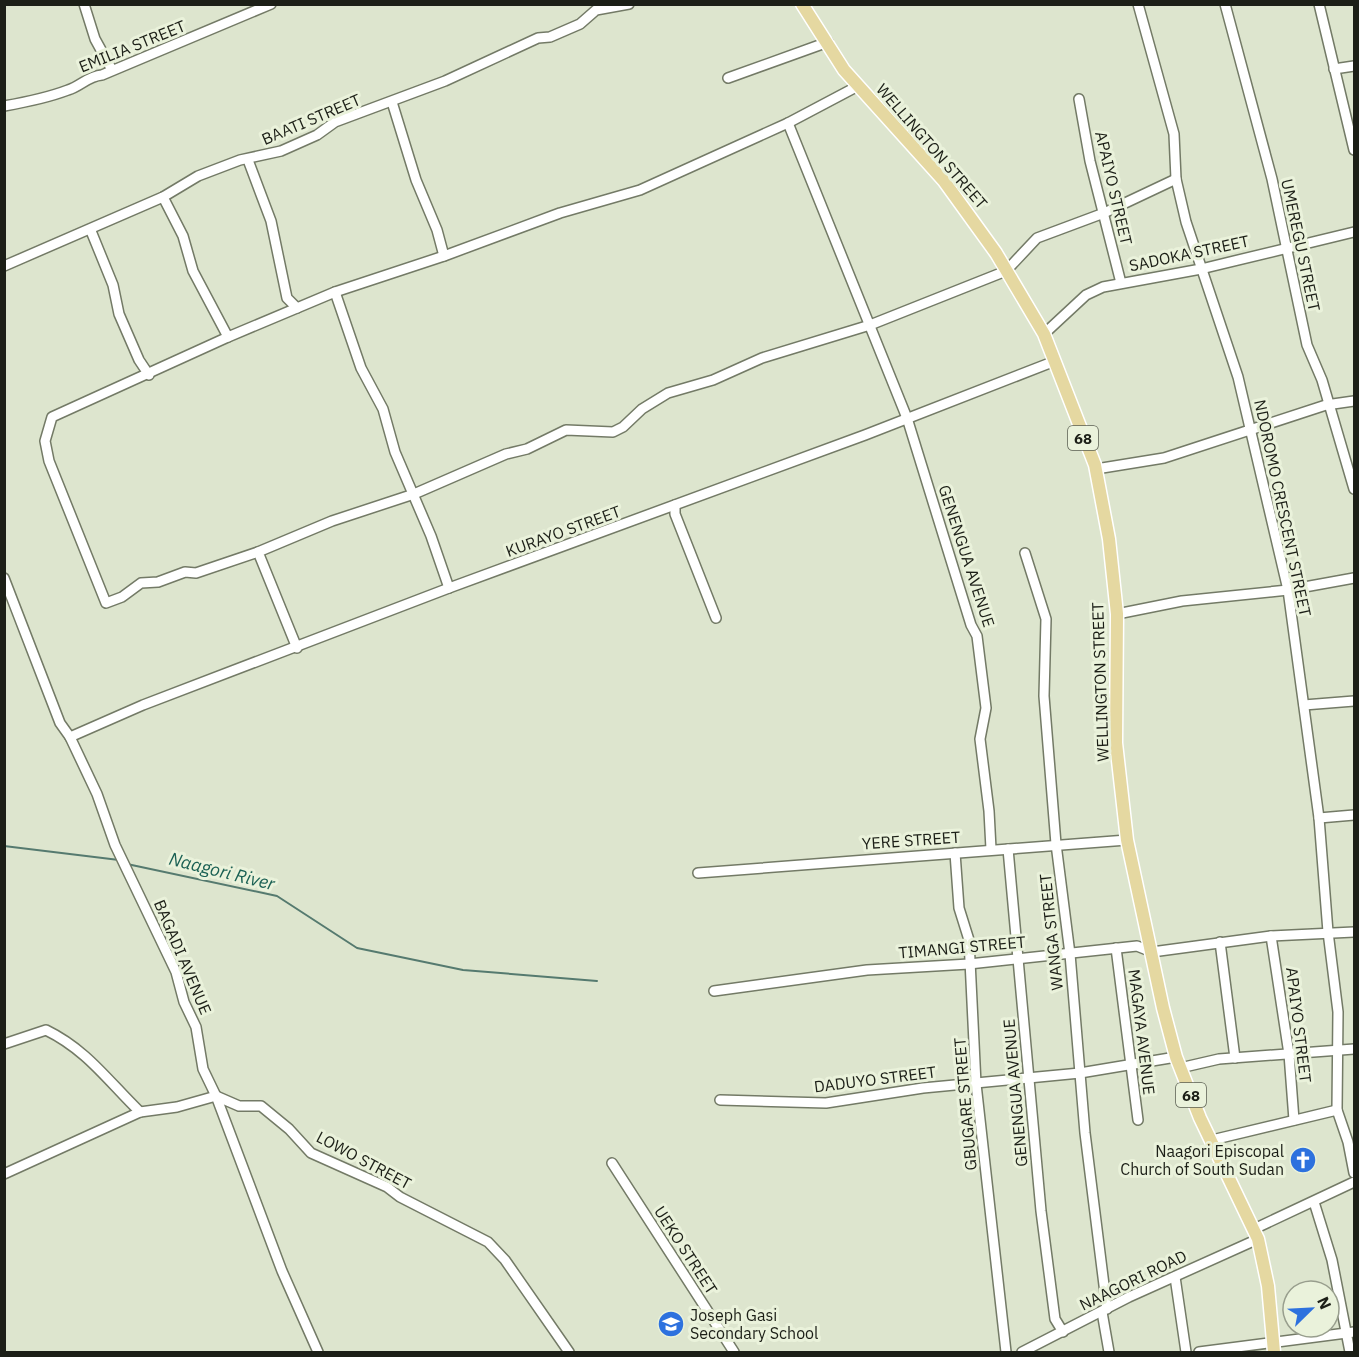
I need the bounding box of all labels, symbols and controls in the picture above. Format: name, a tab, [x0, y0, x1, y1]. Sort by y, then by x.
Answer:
street label: EMILIA STREET	[76, 15, 188, 77]
street label: WELLINGTON STREET	[872, 79, 992, 213]
street label: BAATI STREET	[259, 89, 363, 149]
street label: APAIYO STREET	[1091, 129, 1137, 247]
street label: UMEREGU STREET	[1277, 177, 1325, 313]
street label: SADOKA STREET	[1127, 231, 1251, 275]
street label: NDOROMO CRESCENT STREET	[1250, 398, 1316, 618]
road number: 68	[1068, 426, 1098, 450]
street label: GENENGUA AVENUE	[935, 482, 999, 630]
street label: KURAYO STREET	[503, 501, 623, 561]
street label: WELLINGTON STREET	[1087, 602, 1113, 762]
street label: YERE STREET	[861, 827, 961, 853]
water label: Naagori River	[167, 847, 278, 895]
street label: WANGA STREET	[1035, 873, 1067, 991]
street label: BAGADI AVENUE	[150, 897, 216, 1017]
street label: TIMANGI STREET	[898, 931, 1026, 963]
street label: APAIYO STREET	[1282, 966, 1316, 1084]
street label: MAGAYA AVENUE	[1124, 968, 1160, 1096]
street label: GENENGUA AVENUE	[999, 1018, 1031, 1168]
street label: GBUGARE STREET	[949, 1037, 981, 1171]
street label: DADUYO STREET	[813, 1062, 937, 1096]
road number: 68	[1176, 1083, 1206, 1107]
street label: LOWO STREET	[313, 1127, 415, 1193]
place label: Naagori Episcopal Church of South Sudan	[1120, 1141, 1284, 1179]
church icon: Naagori Episcopal Church of South Sudan	[1288, 1145, 1318, 1175]
street label: UEKO STREET	[650, 1202, 722, 1298]
street label: NAAGORI ROAD	[1076, 1245, 1190, 1315]
north arrow	[1281, 1279, 1341, 1339]
text: N	[1313, 1294, 1336, 1312]
place label: Joseph Gasi Secondary School	[690, 1305, 818, 1343]
school or university icon: Joseph Gasi Secondary School	[656, 1309, 686, 1339]

